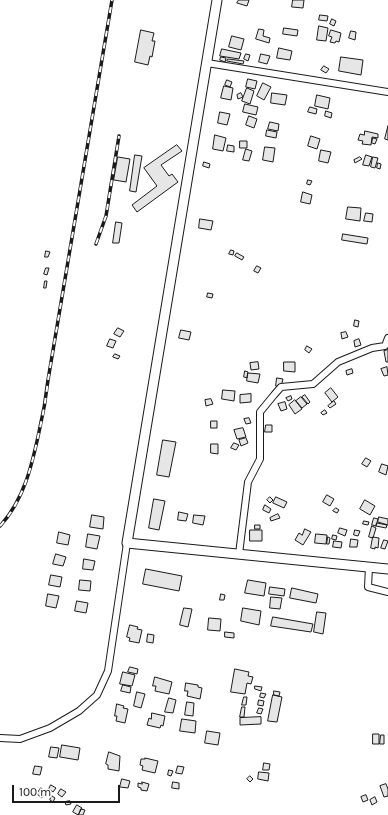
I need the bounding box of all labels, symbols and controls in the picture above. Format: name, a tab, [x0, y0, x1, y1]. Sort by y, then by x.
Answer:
scale bar	[14, 777, 122, 803]
text: 100 m	[19, 785, 51, 799]

